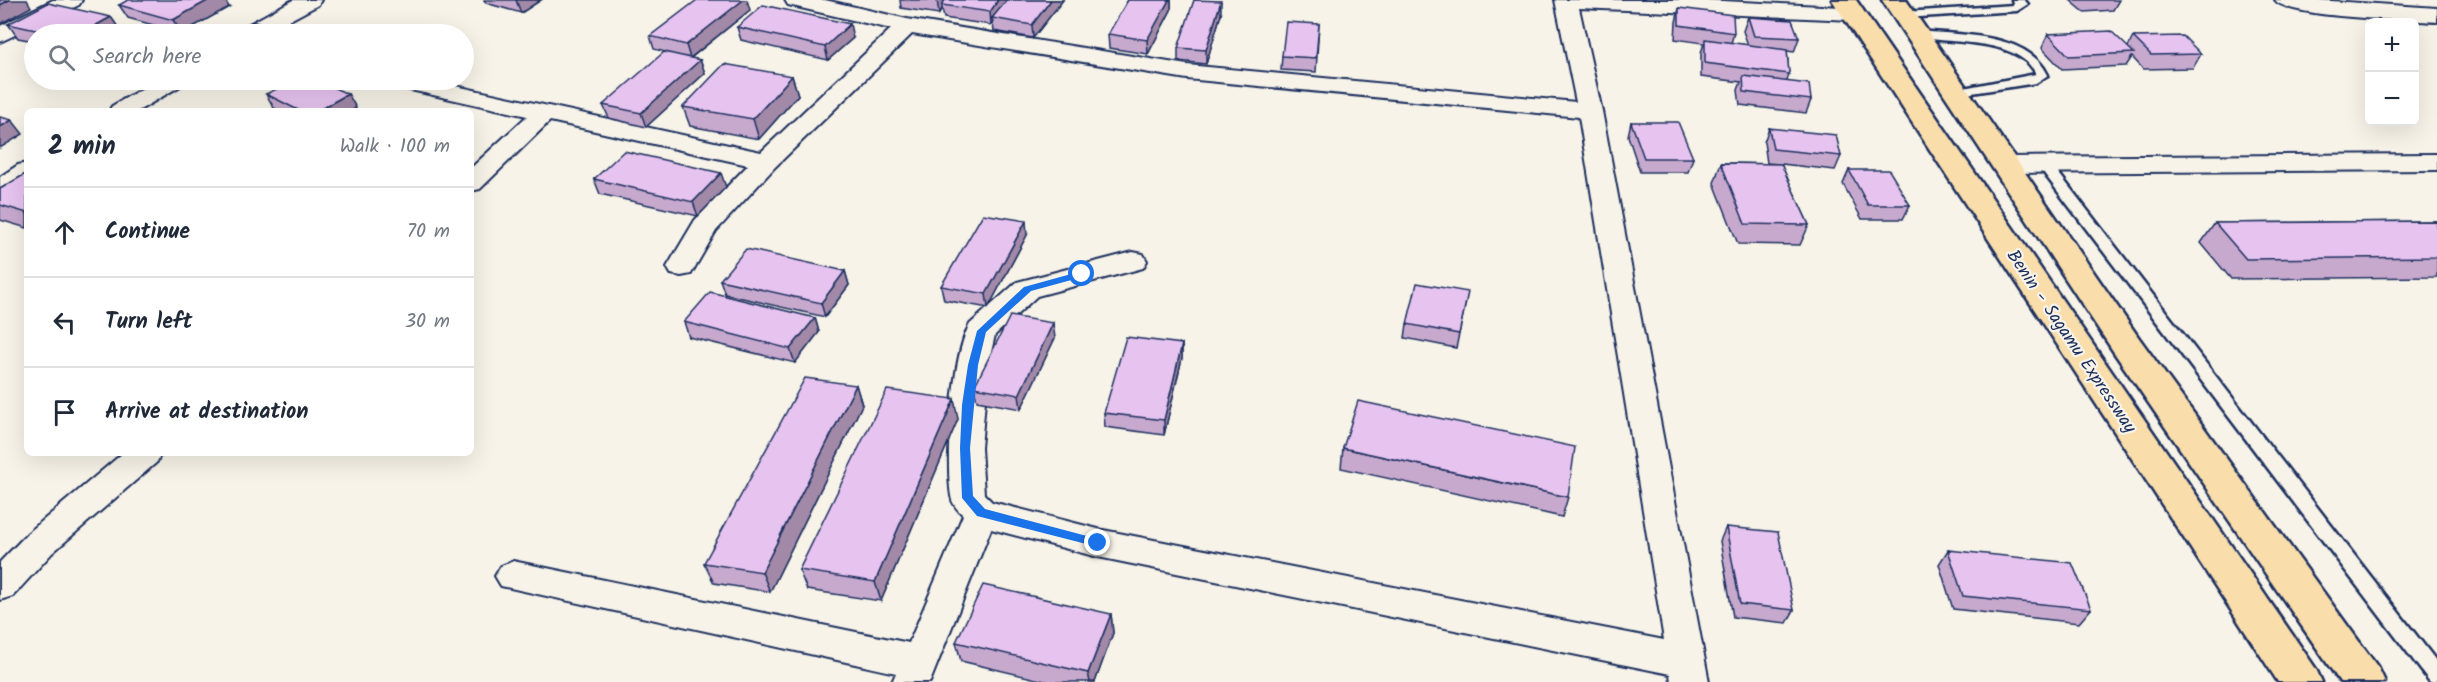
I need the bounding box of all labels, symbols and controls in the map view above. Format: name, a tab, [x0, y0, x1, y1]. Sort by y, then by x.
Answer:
map controls	[2365, 18, 2419, 126]
button: +	[2365, 18, 2419, 72]
search box	[24, 24, 474, 90]
text: Search here	[93, 40, 201, 75]
icon: search	[45, 41, 78, 74]
button: −	[2365, 72, 2419, 126]
text: 2 min	[48, 126, 116, 168]
text: Walk · 100 m	[340, 131, 450, 163]
text: Continue	[105, 215, 190, 250]
icon: ahead	[48, 216, 81, 249]
text: 70 m	[407, 216, 450, 248]
street label: Benin - Sagamu Expressway	[1998, 244, 2144, 440]
route start	[1068, 260, 1094, 286]
text: Turn left	[105, 305, 192, 340]
icon: left	[48, 306, 81, 339]
text: 30 m	[405, 306, 450, 338]
text: Arrive at destination	[105, 395, 308, 430]
icon: arrive	[48, 396, 81, 429]
route end	[1084, 529, 1110, 555]

